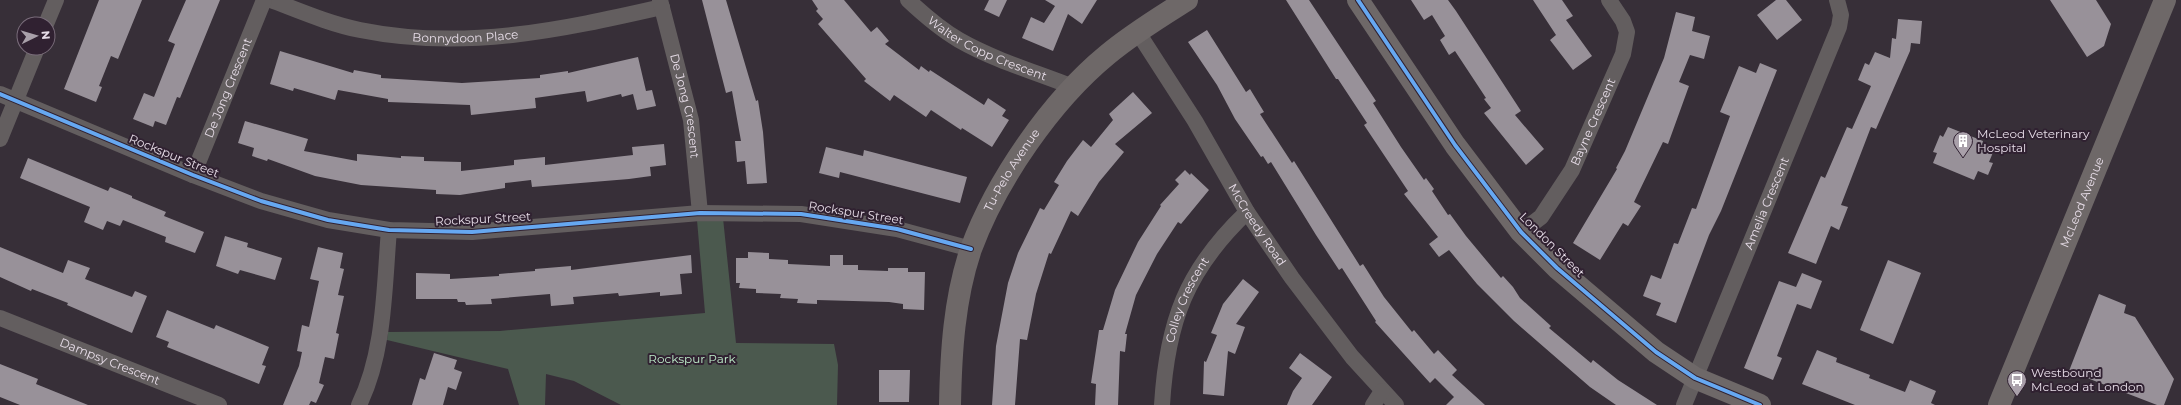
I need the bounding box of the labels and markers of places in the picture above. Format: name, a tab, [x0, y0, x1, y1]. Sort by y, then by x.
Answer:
place label: McLeod Veterinary Hospital	[1977, 126, 2090, 155]
building icon: McLeod Veterinary Hospital	[1952, 130, 1974, 158]
place label: Westbound McLeod at London	[2031, 365, 2144, 394]
bus stop icon: Westbound McLeod at London	[2006, 369, 2028, 397]

